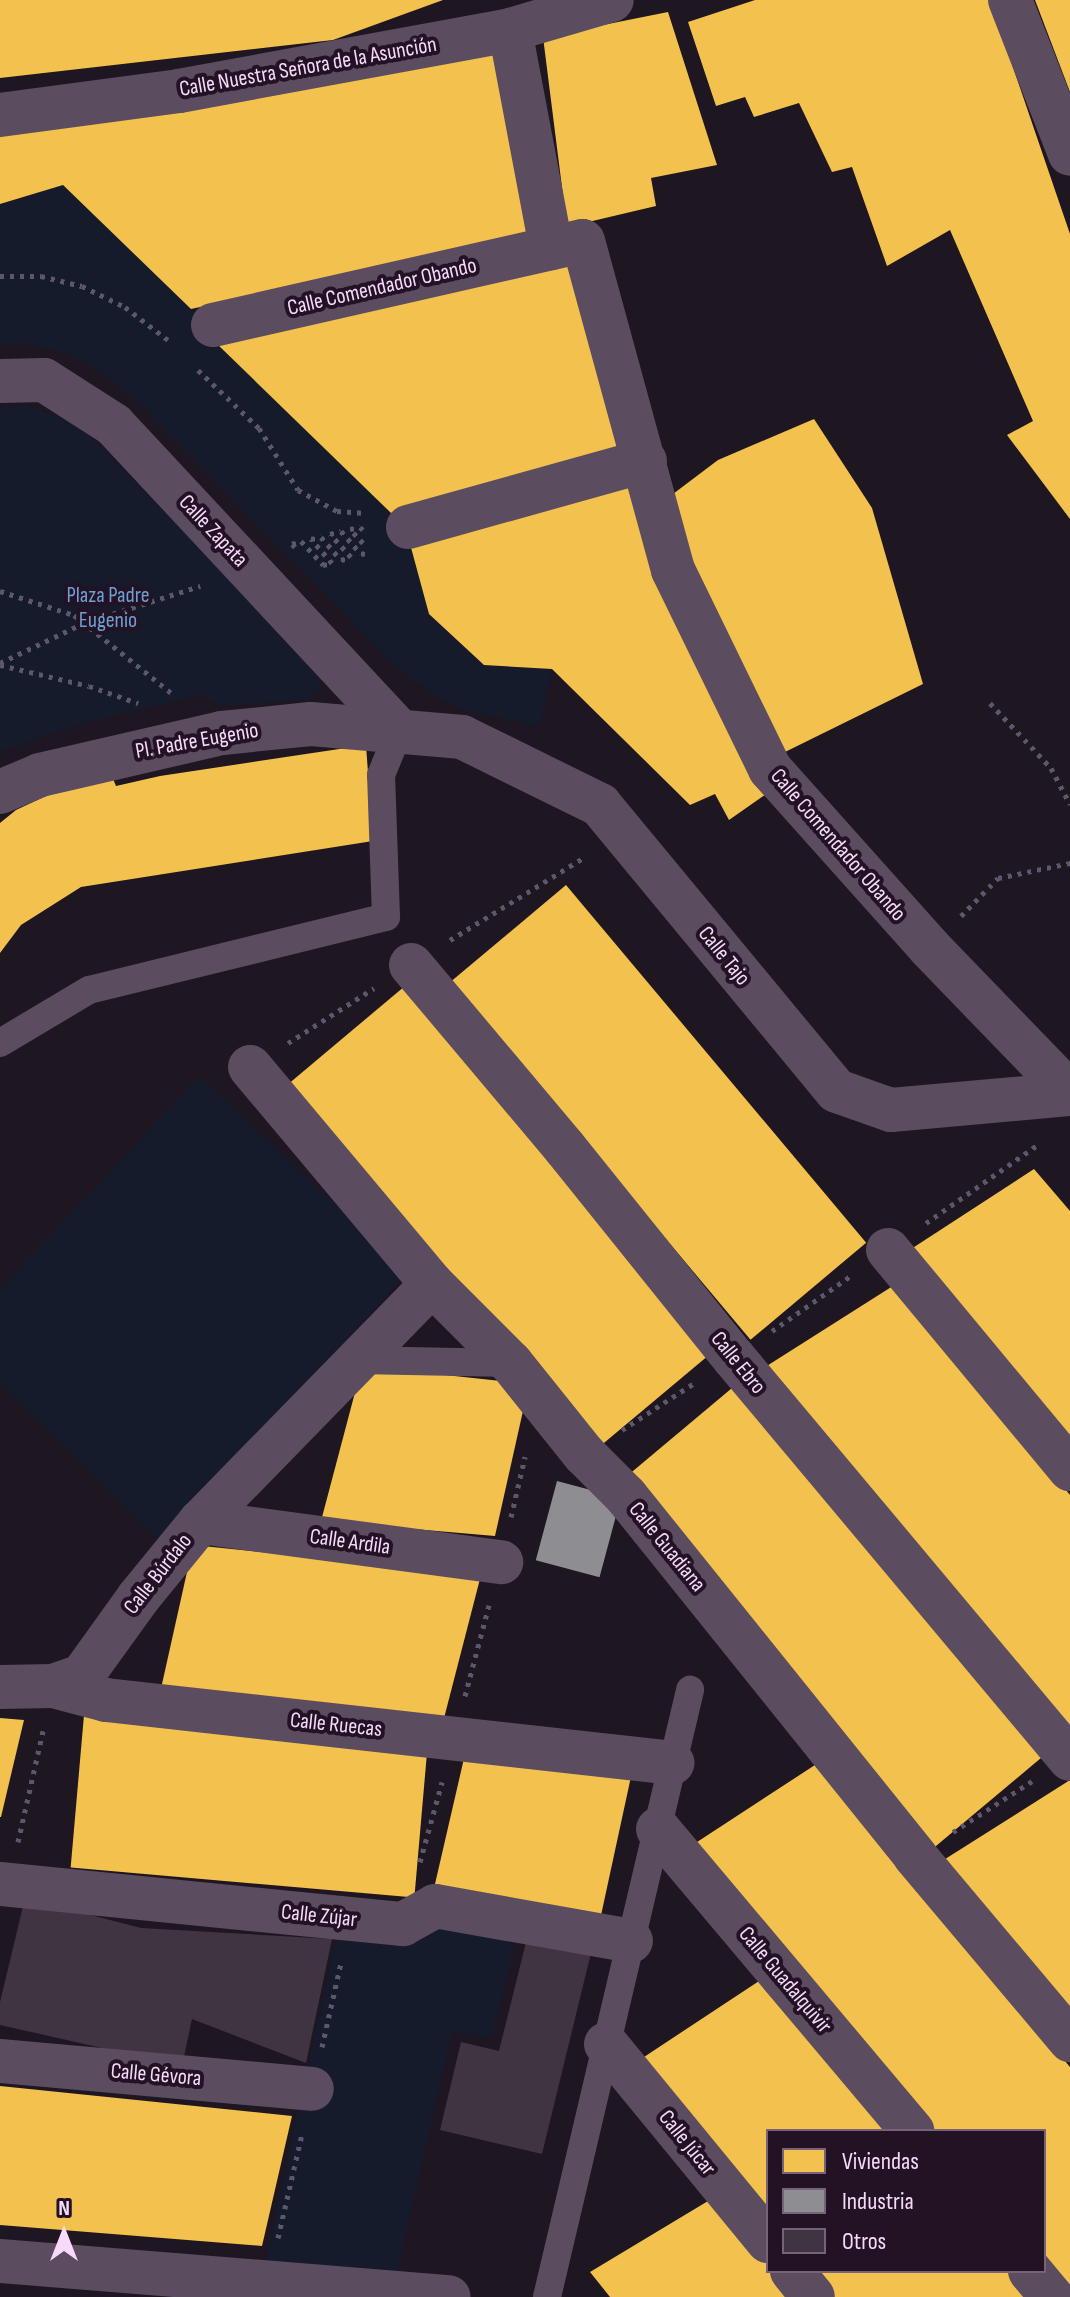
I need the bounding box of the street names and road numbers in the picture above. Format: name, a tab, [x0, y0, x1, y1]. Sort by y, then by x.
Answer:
street label: Calle Nuestra Señora de la Asunción	[177, 31, 439, 103]
street label: Calle Comendador Obando	[285, 252, 479, 322]
street label: Calle Zapata	[173, 489, 253, 573]
street label: Pl. Padre Eugenio	[133, 717, 261, 765]
street label: Calle Comendador Obando	[765, 763, 911, 927]
street label: Calle Tajo	[692, 921, 756, 991]
street label: Calle Ebro	[705, 1326, 771, 1400]
street label: Calle Guadiana	[623, 1497, 711, 1597]
street label: Calle Ardila	[308, 1523, 392, 1561]
street label: Calle Búrdalo	[118, 1528, 198, 1620]
street label: Calle Ruecas	[289, 1707, 383, 1743]
street label: Calle Zújar	[280, 1899, 358, 1933]
street label: Calle Guadalquivir	[733, 1921, 837, 2039]
street label: Calle Gévora	[110, 2058, 202, 2092]
street label: Calle Júcar	[653, 2105, 721, 2181]

